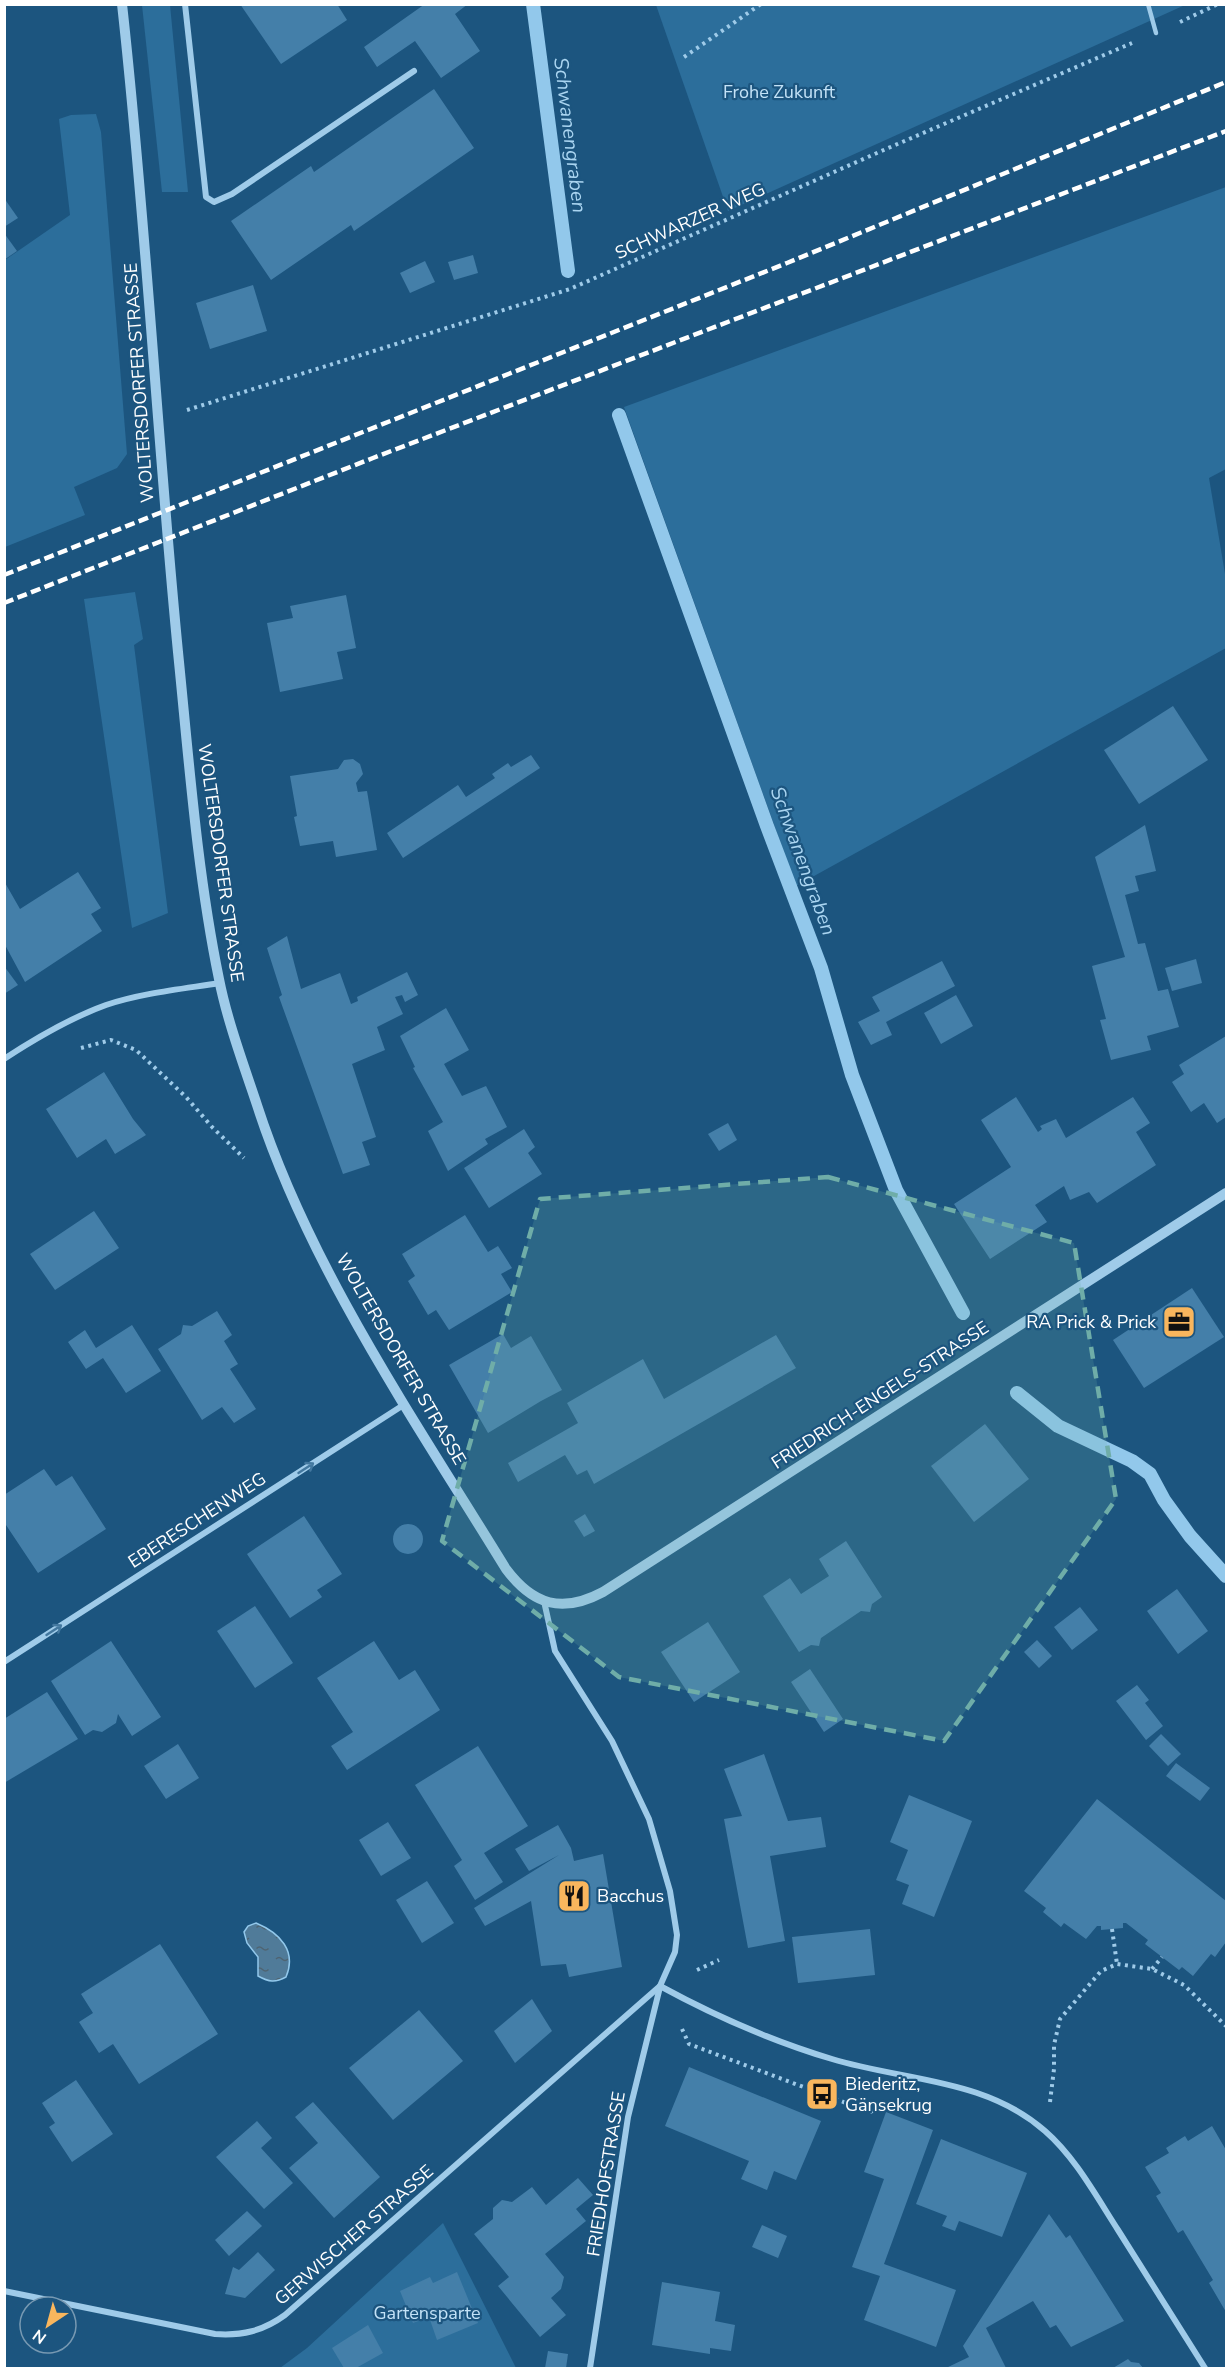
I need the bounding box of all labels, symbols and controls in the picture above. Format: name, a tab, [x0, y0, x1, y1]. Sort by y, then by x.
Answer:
water label: Schwanengraben	[547, 56, 593, 214]
park label: Frohe Zukunft	[723, 80, 836, 104]
street label: SCHWARZER WEG	[611, 177, 769, 265]
street label: WOLTERSDORFER STRASSE	[119, 262, 159, 504]
street label: WOLTERSDORFER STRASSE	[192, 742, 250, 984]
water label: Schwanengraben	[764, 783, 842, 939]
street label: WOLTERSDORFER STRASSE	[330, 1249, 472, 1469]
office icon: RA Prick & Prick	[1161, 1304, 1197, 1340]
place label: RA Prick & Prick	[1026, 1310, 1157, 1334]
street label: FRIEDRICH-ENGELS-STRASSE	[767, 1316, 993, 1474]
one-way arrow	[297, 1462, 314, 1474]
street label: EBERESCHENWEG	[124, 1466, 270, 1574]
one-way arrow	[45, 1624, 62, 1636]
restaurant icon: Bacchus	[556, 1878, 592, 1914]
place label: Bacchus	[597, 1884, 664, 1908]
place label: Biederitz, Gänsekrug	[845, 2072, 932, 2117]
bus stop icon: Biederitz, Gänsekrug	[804, 2076, 840, 2112]
street label: FRIEDHOFSTRASSE	[581, 2090, 631, 2258]
street label: GERWISCHER STRASSE	[270, 2159, 438, 2311]
north arrow	[18, 2295, 78, 2355]
park label: Gartensparte	[374, 2301, 480, 2325]
text: N	[28, 2324, 51, 2349]

